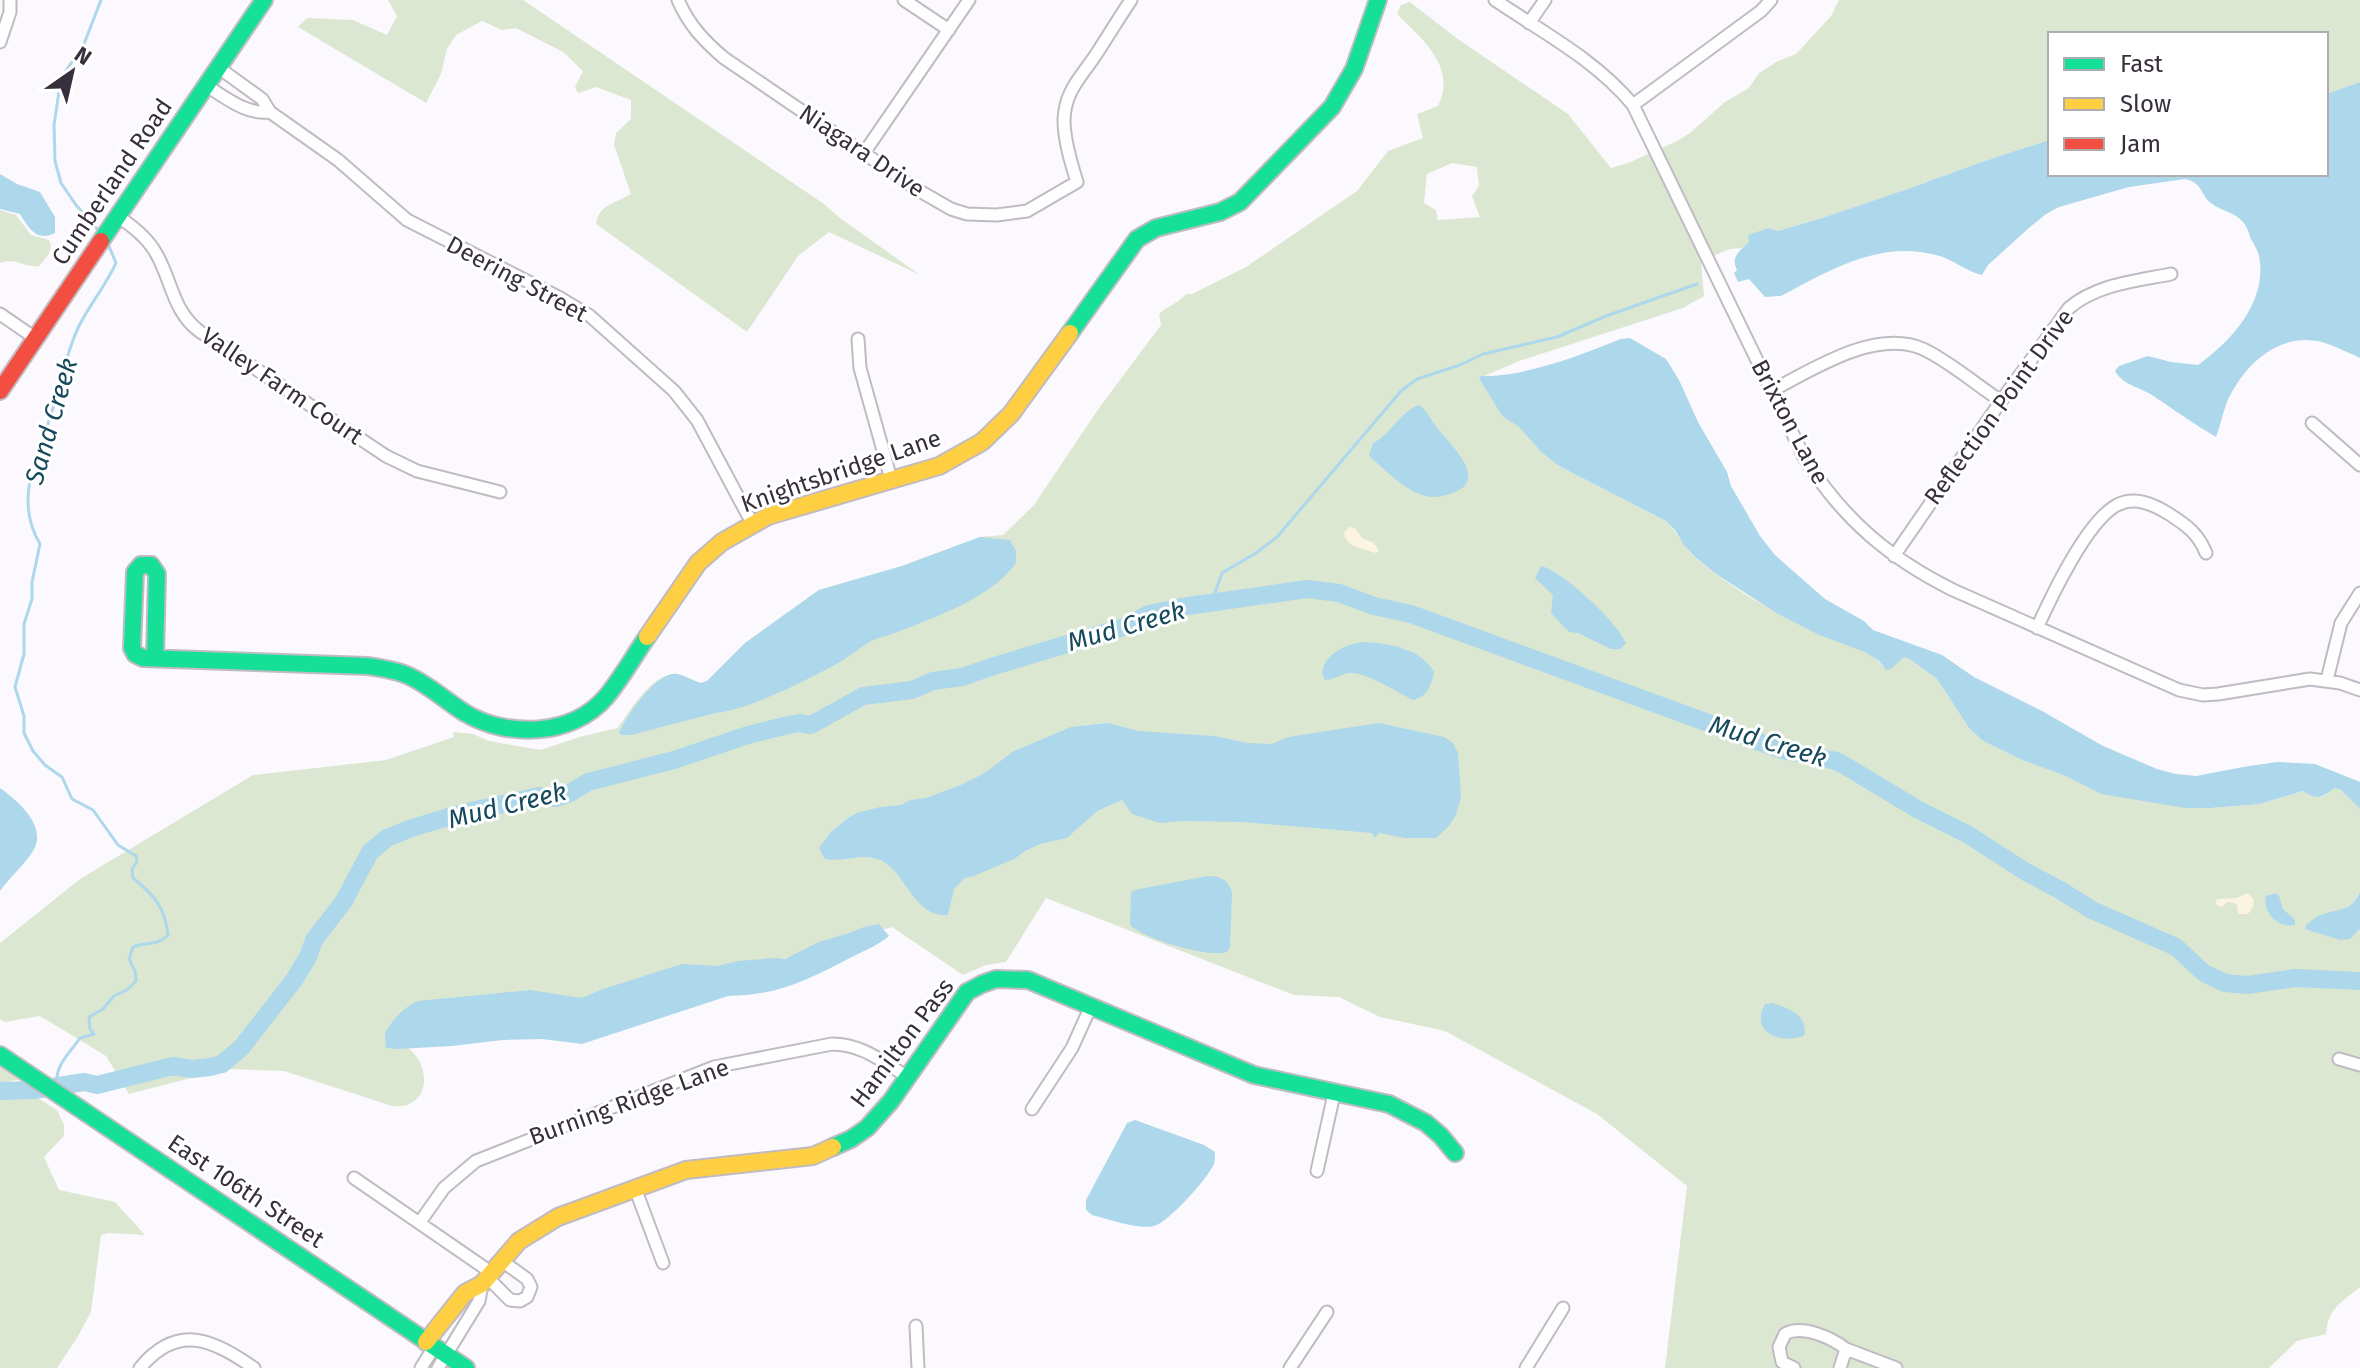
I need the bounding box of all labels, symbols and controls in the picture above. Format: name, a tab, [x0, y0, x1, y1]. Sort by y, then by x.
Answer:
north arrow	[32, 32, 112, 112]
legend	[2048, 32, 2328, 176]
text: N	[69, 41, 97, 71]
text: Fast	[2120, 50, 2163, 78]
text: Slow	[2120, 90, 2171, 118]
street label: Cumberland Road	[46, 94, 178, 270]
street label: Niagara Drive	[794, 99, 930, 203]
text: Jam	[2120, 130, 2161, 158]
street label: Deering Street	[442, 230, 593, 328]
street label: Reflection Point Drive	[1919, 304, 2079, 510]
street label: Valley Farm Court	[196, 322, 368, 451]
water label: Sand Creek	[18, 354, 84, 489]
street label: Brixton Lane	[1745, 355, 1835, 489]
street label: Knightsbridge Lane	[737, 424, 945, 518]
water label: Mud Creek	[1064, 595, 1189, 658]
water label: Mud Creek	[1705, 709, 1830, 774]
water label: Mud Creek	[445, 776, 570, 835]
street label: Hamilton Pass	[844, 973, 960, 1113]
street label: Burning Ridge Lane	[525, 1053, 733, 1151]
street label: East 106th Street	[163, 1128, 330, 1254]

